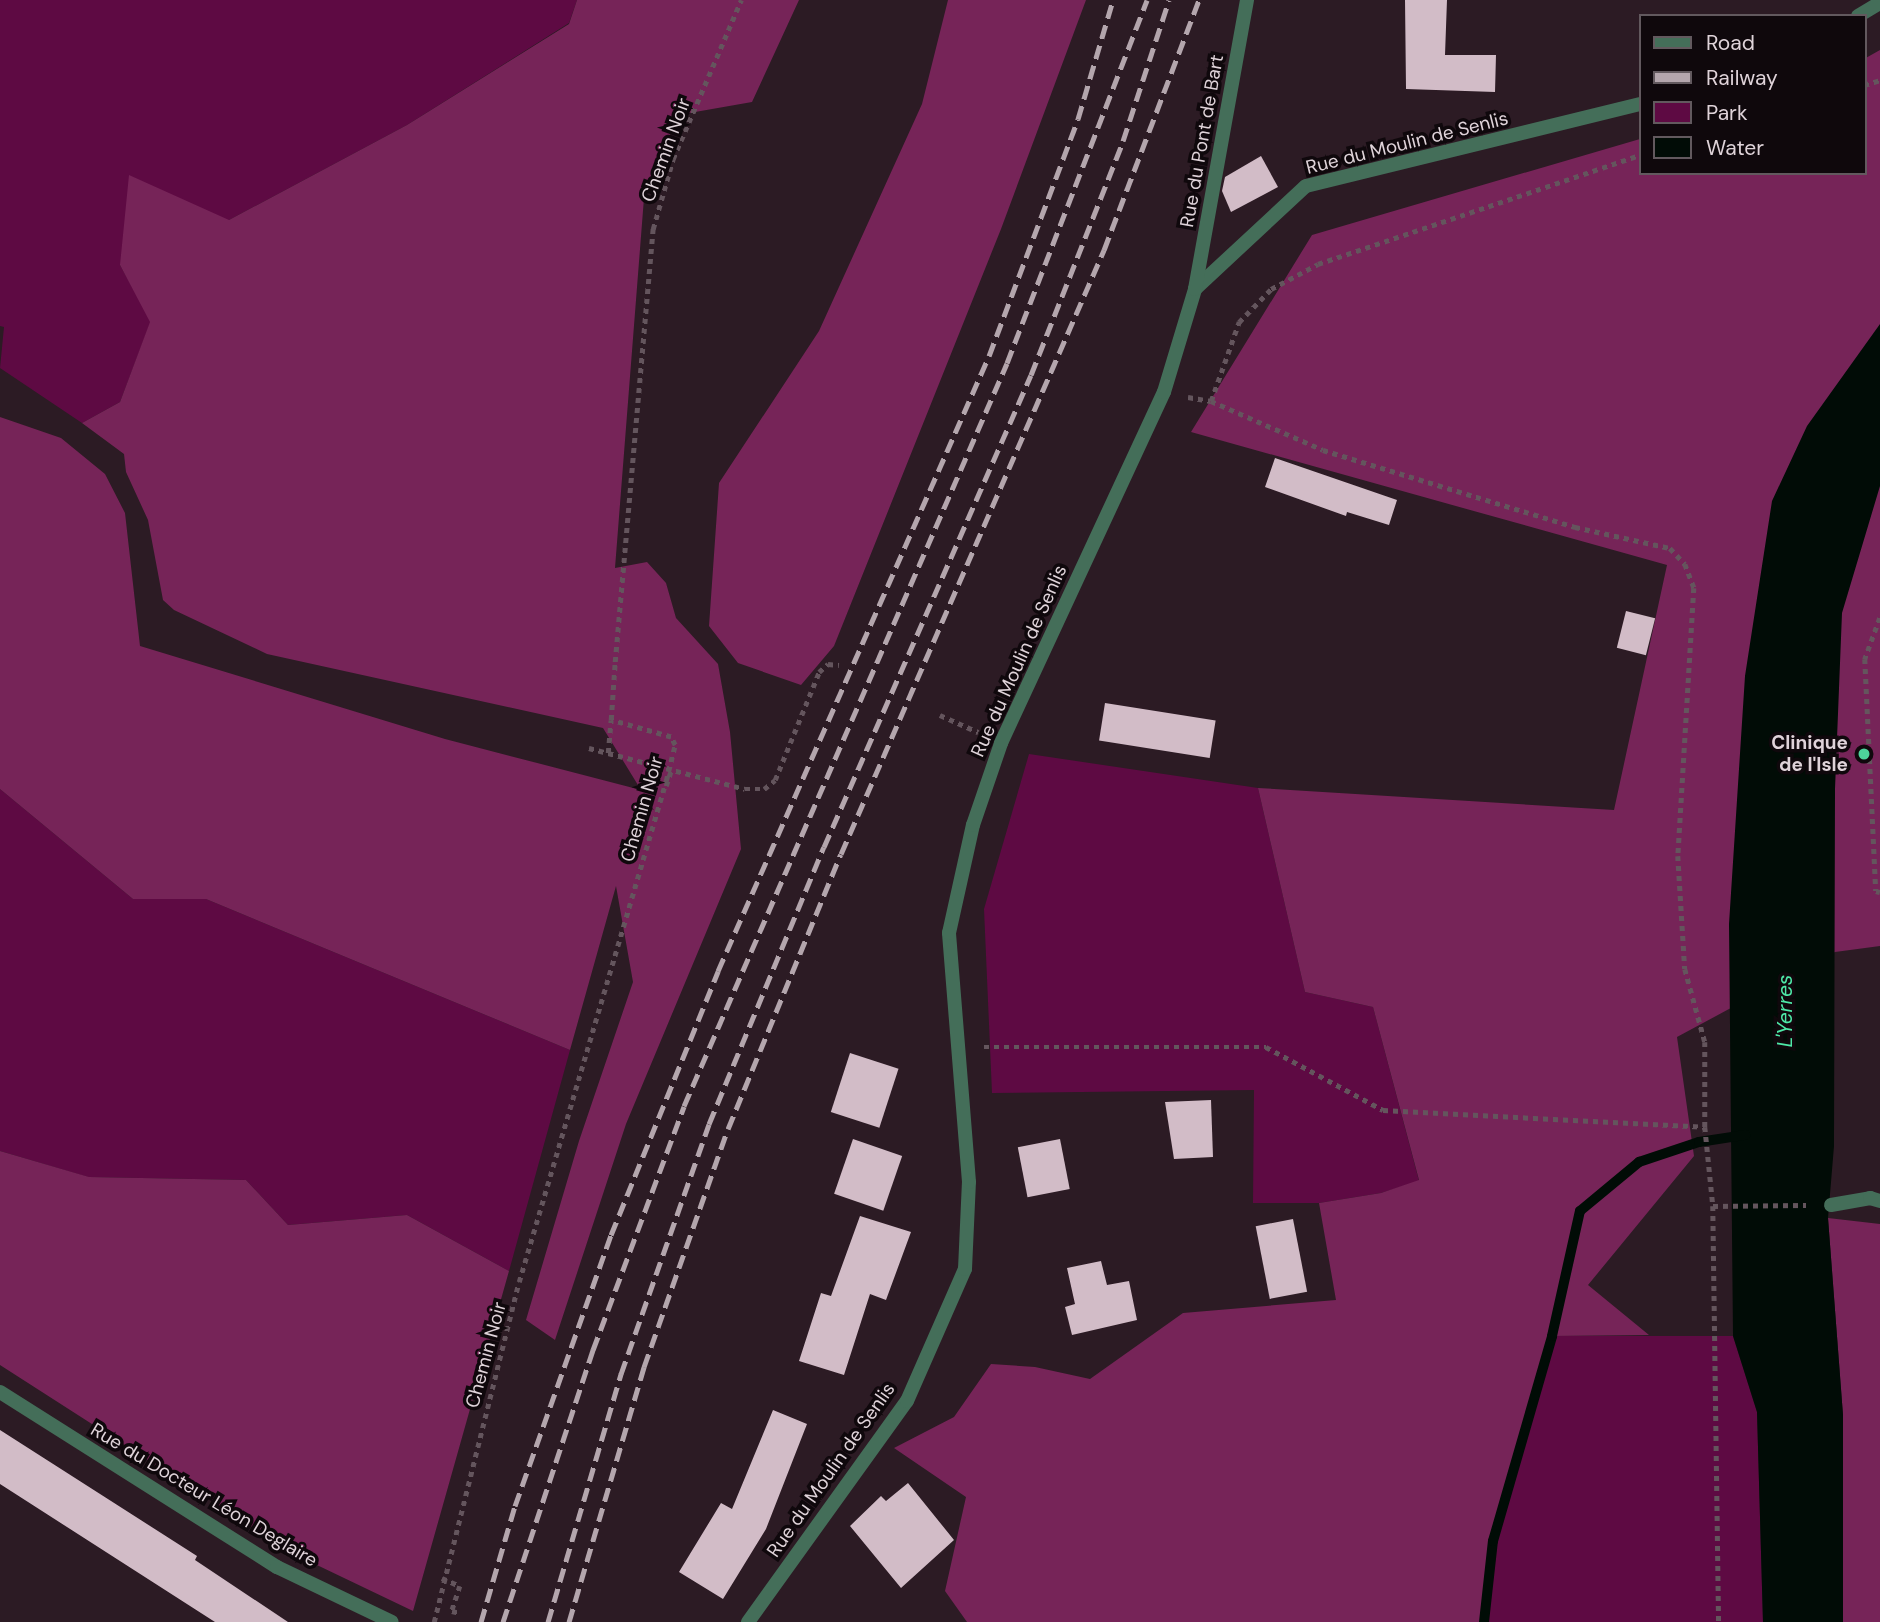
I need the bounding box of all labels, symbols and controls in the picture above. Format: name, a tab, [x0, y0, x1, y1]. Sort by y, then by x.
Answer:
legend	[1638, 14, 1866, 175]
text: Road	[1706, 29, 1755, 57]
street label: Rue du Pont de Bart	[1176, 53, 1228, 229]
text: Railway	[1706, 64, 1778, 92]
street label: Chemin Noir	[637, 95, 695, 205]
text: Park	[1706, 99, 1747, 127]
street label: Rue du Moulin de Senlis	[1304, 107, 1510, 179]
text: Water	[1706, 134, 1764, 162]
street label: Rue du Moulin de Senlis	[966, 562, 1072, 760]
place label: Clinique de l'Isle	[1771, 732, 1848, 776]
marker: Clinique de l'Isle	[1854, 744, 1874, 764]
street label: Chemin Noir	[616, 754, 668, 864]
water label: L'Yerres	[1772, 975, 1798, 1047]
street label: Chemin Noir	[461, 1300, 511, 1410]
street label: Rue du Moulin de Senlis	[762, 1378, 900, 1562]
street label: Rue du Docteur Léon Deglaire	[87, 1418, 321, 1572]

